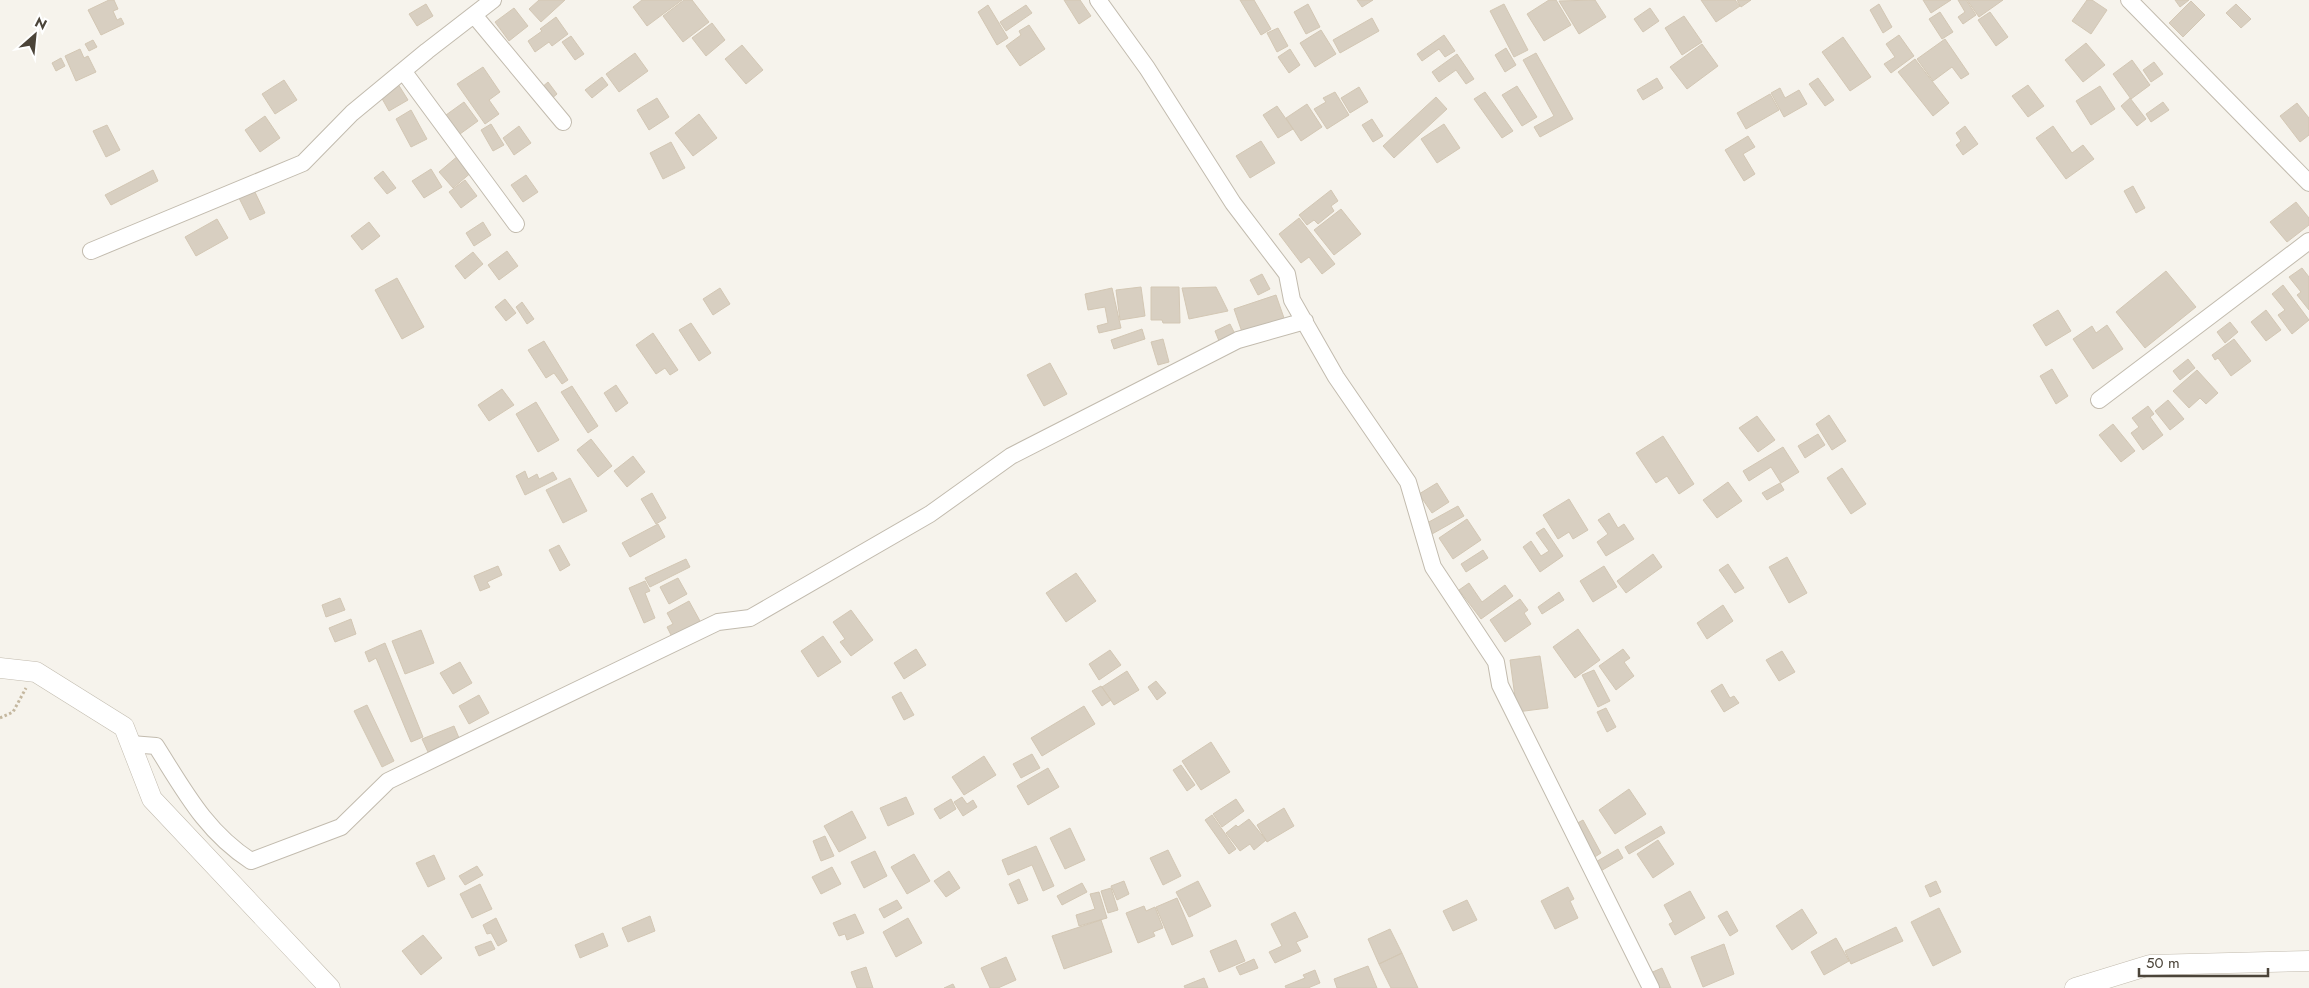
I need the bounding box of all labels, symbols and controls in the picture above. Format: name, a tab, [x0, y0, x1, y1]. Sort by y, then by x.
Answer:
north arrow	[10, 10, 60, 60]
text: N	[31, 12, 50, 35]
scale bar	[2139, 946, 2268, 978]
text: 50 m	[2146, 952, 2180, 974]

